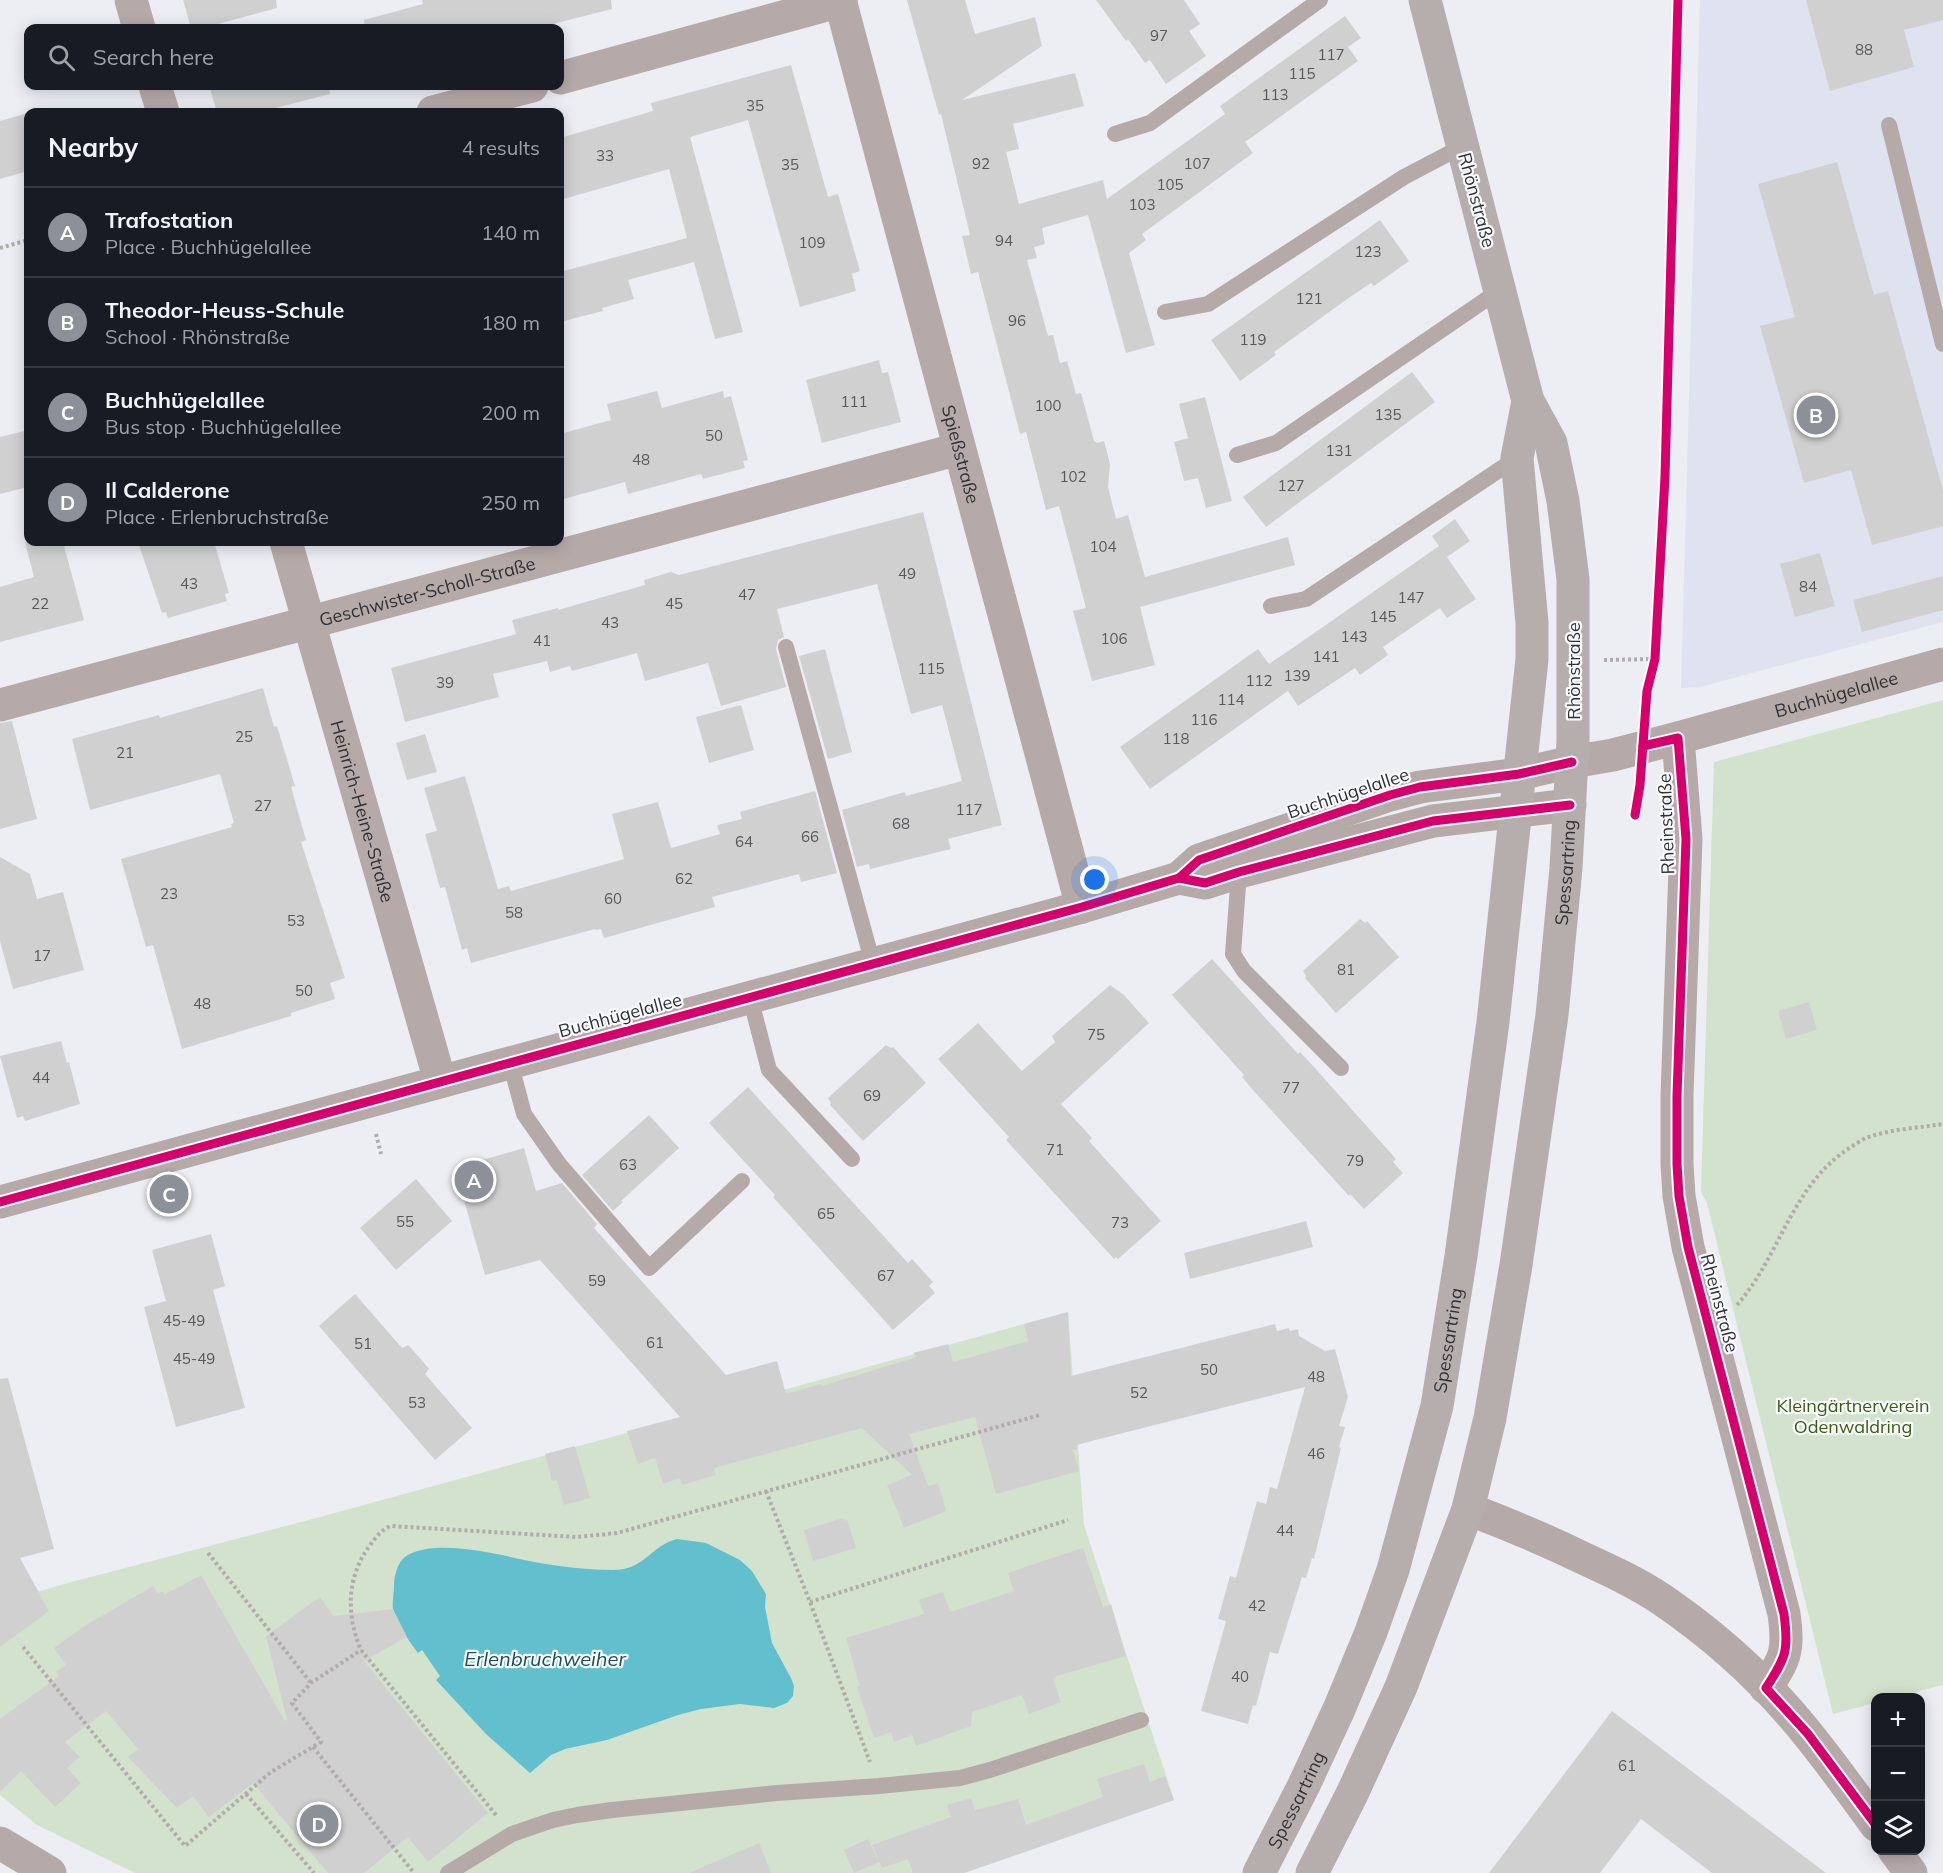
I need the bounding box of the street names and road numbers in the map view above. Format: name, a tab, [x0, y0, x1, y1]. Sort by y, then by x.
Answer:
street label: Rhönstraße	[1453, 150, 1501, 250]
street label: Spießstraße	[937, 402, 985, 506]
street label: Geschwister-Scholl-Straße	[317, 551, 538, 631]
street label: Rhönstraße	[1562, 622, 1585, 720]
street label: Buchhügelallee	[1772, 666, 1900, 722]
street label: Heinrich-Heine-Straße	[326, 718, 400, 905]
street label: Buchhügelallee	[1284, 762, 1412, 824]
street label: Rheinstraße	[1653, 773, 1679, 875]
street label: Spessartring	[1549, 819, 1580, 926]
street label: Buchhügelallee	[556, 987, 684, 1043]
street label: Rheinstraße	[1696, 1251, 1744, 1355]
street label: Spessartring	[1428, 1286, 1467, 1395]
street label: Spessartring	[1262, 1747, 1330, 1852]

